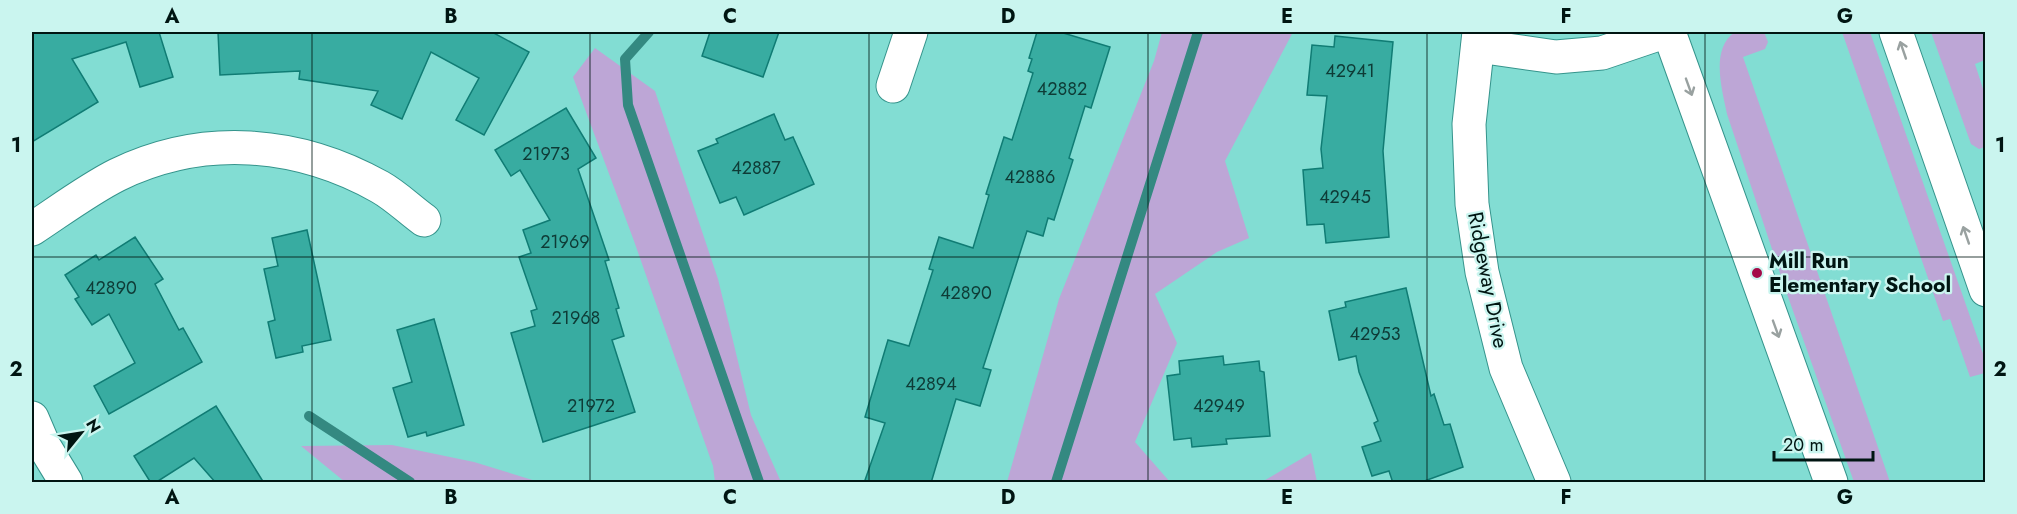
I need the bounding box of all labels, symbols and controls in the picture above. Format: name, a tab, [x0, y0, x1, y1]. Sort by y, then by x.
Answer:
text: A	[164, 2, 180, 31]
text: B	[444, 2, 458, 31]
text: C	[723, 2, 737, 31]
text: D	[1001, 2, 1015, 31]
text: E	[1281, 2, 1293, 31]
text: F	[1560, 2, 1572, 31]
text: G	[1837, 2, 1853, 31]
one-way arrow	[1896, 41, 1907, 60]
house number: 42941	[1325, 58, 1375, 84]
house number: 42882	[1037, 76, 1087, 102]
one-way arrow	[1684, 77, 1695, 95]
text: 1	[11, 131, 21, 160]
text: 1	[1995, 131, 2005, 160]
house number: 21973	[522, 141, 570, 167]
house number: 42887	[731, 155, 781, 181]
house number: 42886	[1005, 164, 1055, 190]
house number: 42945	[1319, 184, 1371, 210]
street label: Ridgeway Drive	[1460, 209, 1516, 351]
one-way arrow	[1960, 226, 1971, 244]
house number: 21969	[540, 229, 590, 255]
place label: Mill Run Elementary School	[1769, 246, 1951, 300]
marker: Mill Run Elementary School	[1750, 266, 1764, 280]
house number: 42890	[85, 275, 137, 301]
house number: 42890	[940, 280, 992, 306]
house number: 21968	[552, 305, 600, 331]
one-way arrow	[1772, 319, 1783, 338]
house number: 42953	[1349, 321, 1401, 347]
text: 2	[9, 355, 23, 384]
text: 2	[1993, 355, 2007, 384]
house number: 42894	[905, 371, 957, 397]
house number: 21972	[567, 393, 615, 419]
house number: 42949	[1193, 393, 1245, 419]
north arrow	[51, 403, 111, 463]
text: N	[80, 414, 107, 437]
scale bar	[1774, 424, 1873, 462]
text: 20 m	[1783, 432, 1823, 458]
text: A	[164, 483, 180, 512]
text: B	[444, 483, 458, 512]
text: C	[723, 483, 737, 512]
text: D	[1001, 483, 1015, 512]
text: E	[1281, 483, 1293, 512]
text: F	[1560, 483, 1572, 512]
text: G	[1837, 483, 1853, 512]

